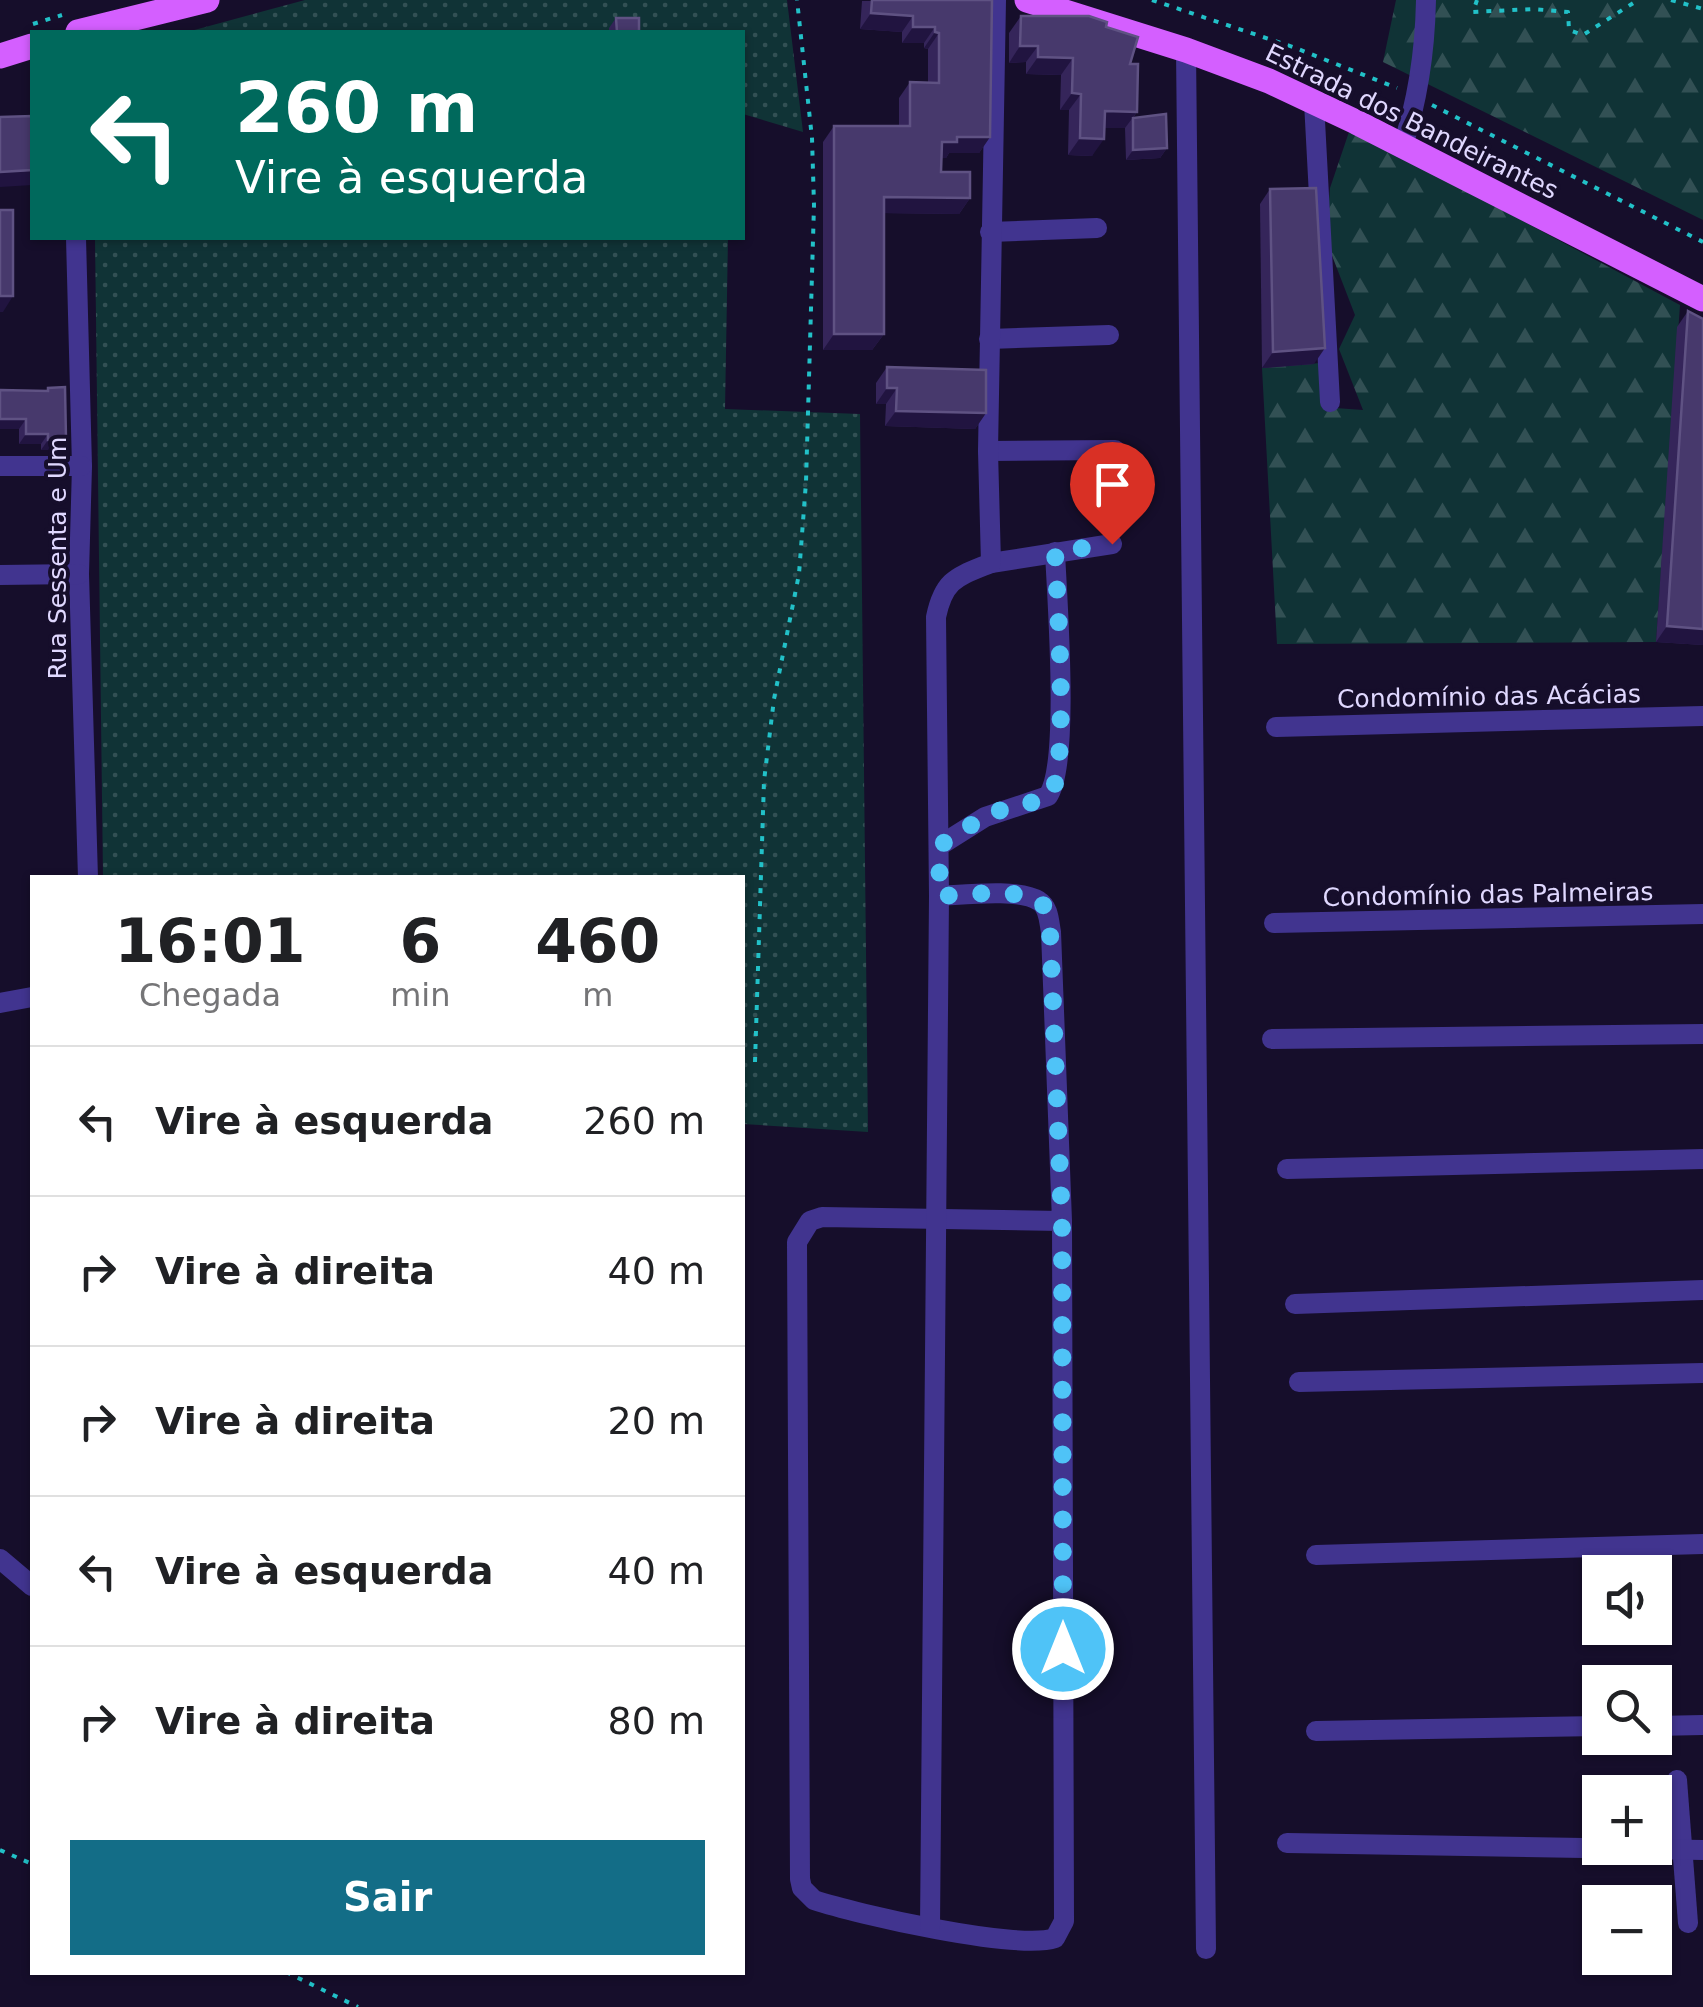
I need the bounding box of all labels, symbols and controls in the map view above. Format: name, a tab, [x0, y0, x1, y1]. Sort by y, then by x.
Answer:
street label: Estrada dos Bandeirantes	[1261, 38, 1563, 205]
text: 260 m	[235, 67, 478, 149]
icon: left	[70, 70, 200, 200]
text: Vire à esquerda	[235, 151, 588, 204]
street label: Rua Sessenta e Um	[43, 437, 72, 679]
pin	[1070, 442, 1155, 545]
icon: arrive	[1085, 457, 1140, 512]
street label: Condomínio das Acácias	[1337, 679, 1641, 714]
street label: Condomínio das Palmeiras	[1322, 877, 1654, 912]
text: 16:01	[115, 906, 306, 976]
text: 6	[399, 906, 441, 976]
text: 460	[535, 906, 660, 976]
text: Chegada	[139, 976, 281, 1014]
text: min	[390, 976, 451, 1014]
text: m	[582, 976, 613, 1014]
icon: left	[70, 1094, 125, 1149]
text: Vire à esquerda	[155, 1099, 493, 1143]
text: 260 m	[583, 1099, 705, 1143]
icon: right	[70, 1244, 125, 1299]
text: Vire à direita	[155, 1249, 435, 1293]
text: 40 m	[608, 1249, 705, 1293]
icon: right	[70, 1394, 125, 1449]
text: Vire à direita	[155, 1399, 435, 1443]
text: 20 m	[608, 1399, 705, 1443]
icon: left	[70, 1544, 125, 1599]
text: Vire à esquerda	[155, 1549, 493, 1593]
text: 40 m	[608, 1549, 705, 1593]
map controls	[1582, 1555, 1672, 1975]
button: sound	[1582, 1555, 1672, 1645]
position arrow	[1011, 1597, 1115, 1701]
button: search	[1582, 1665, 1672, 1755]
icon: right	[70, 1694, 125, 1749]
text: Vire à direita	[155, 1699, 435, 1743]
text: 80 m	[608, 1699, 705, 1743]
button: +	[1582, 1775, 1672, 1865]
button: Sair	[70, 1840, 705, 1955]
button: −	[1582, 1885, 1672, 1975]

